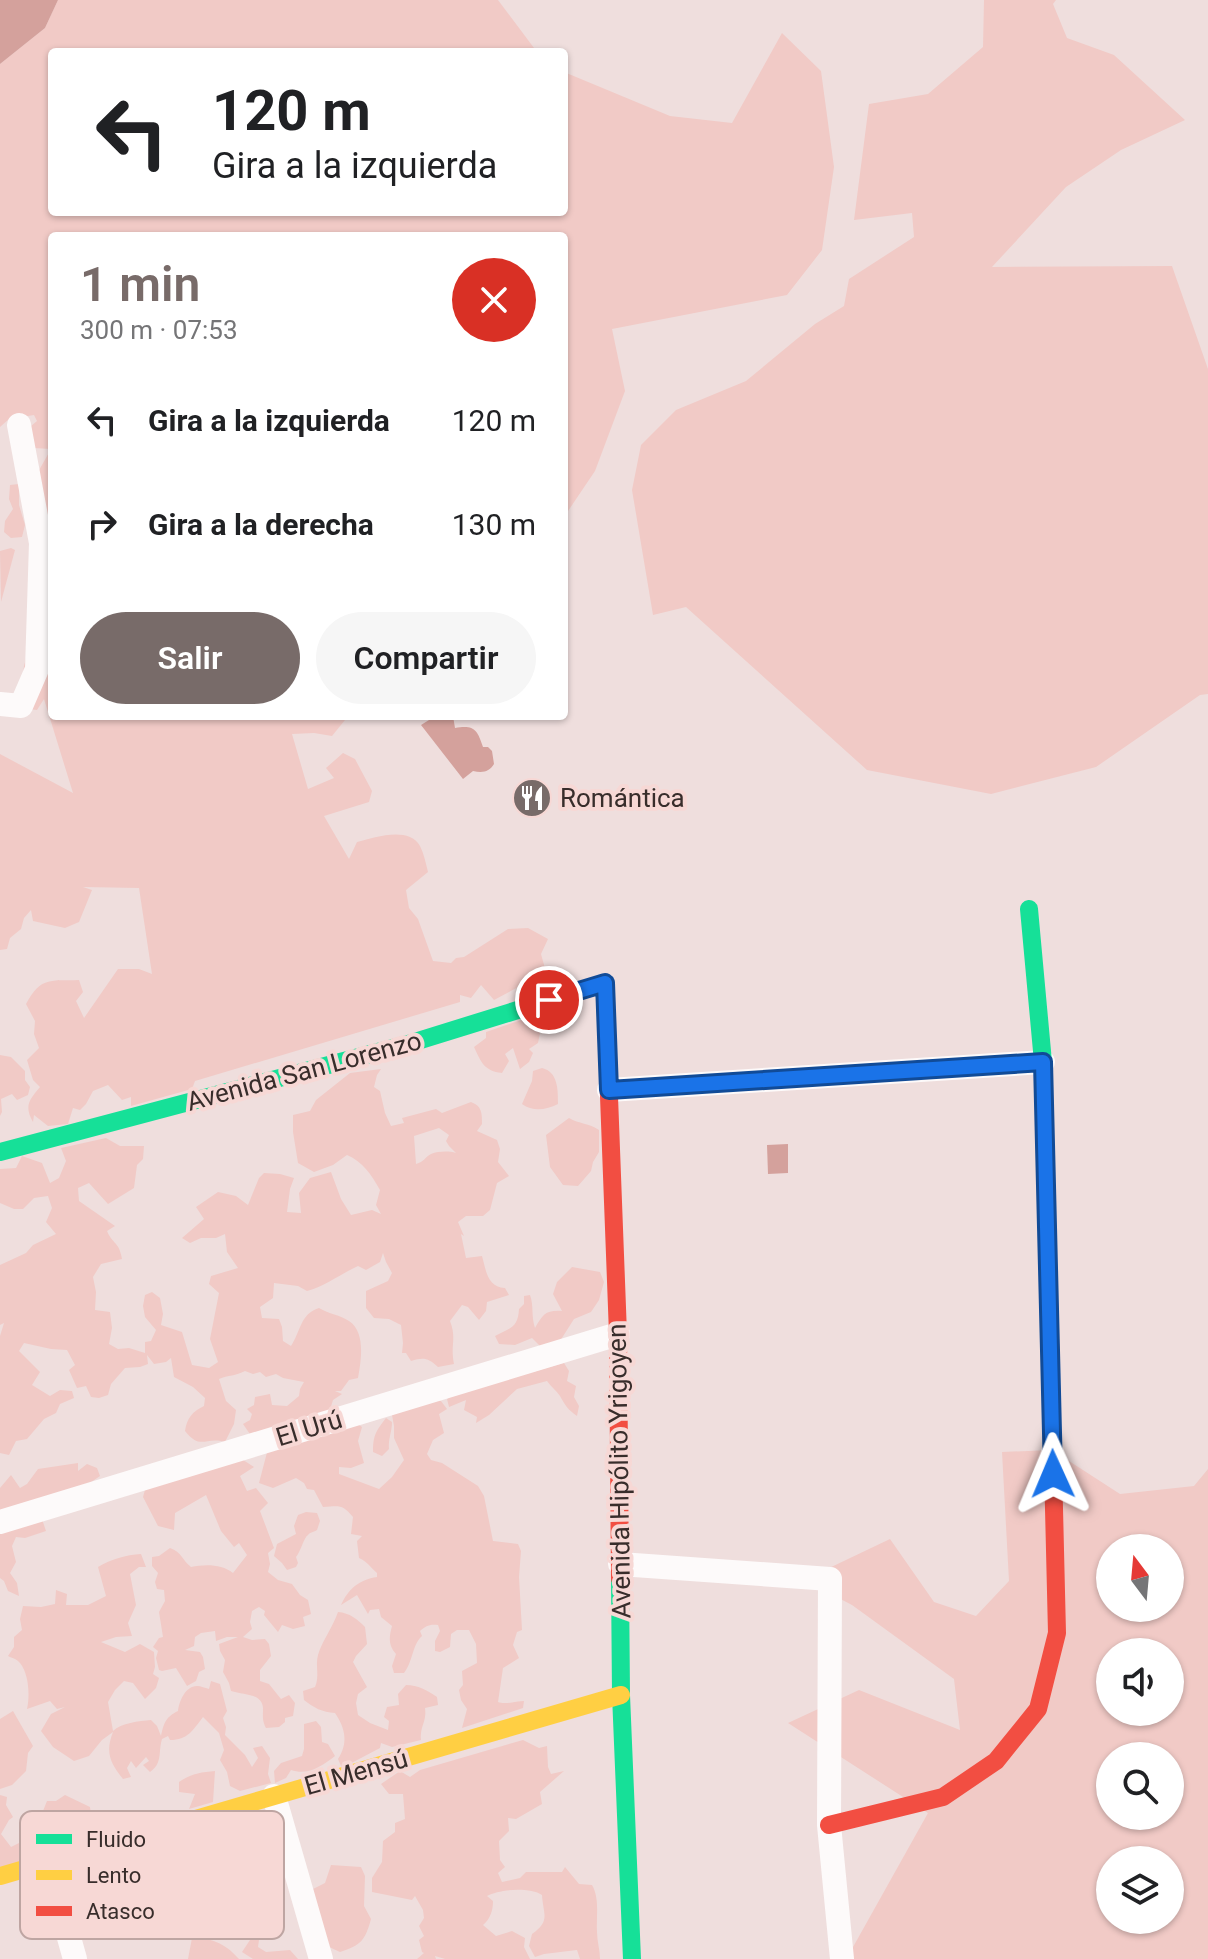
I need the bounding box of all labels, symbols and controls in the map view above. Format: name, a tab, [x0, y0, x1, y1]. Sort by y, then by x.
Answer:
text: 120 m	[212, 78, 371, 144]
icon: left	[80, 80, 184, 184]
text: Gira a la izquierda	[212, 145, 497, 187]
text: 1 min	[80, 256, 200, 313]
button: close	[452, 258, 536, 342]
text: 300 m · 07:53	[80, 315, 238, 345]
icon: left	[80, 398, 124, 442]
text: Gira a la izquierda	[148, 403, 390, 438]
text: 120 m	[452, 403, 536, 438]
icon: right	[80, 502, 124, 546]
text: Gira a la derecha	[148, 507, 374, 542]
text: 130 m	[452, 507, 536, 542]
button: Salir	[80, 612, 300, 704]
button: Compartir	[316, 612, 536, 704]
restaurant icon: Romántica	[511, 777, 553, 819]
place label: Romántica	[560, 783, 685, 813]
pin	[515, 966, 583, 1034]
icon: arrive	[527, 978, 571, 1022]
street label: Avenida San Lorenzo	[183, 1025, 425, 1117]
street label: Avenida Hipólito Yrigoyen	[601, 1323, 637, 1619]
street label: El Urú	[272, 1404, 346, 1452]
position arrow	[1011, 1432, 1095, 1516]
north arrow	[1096, 1534, 1184, 1622]
map controls	[1096, 1534, 1184, 1934]
button: sound	[1096, 1638, 1184, 1726]
button: search	[1096, 1742, 1184, 1830]
street label: El Mensú	[301, 1743, 411, 1801]
legend	[20, 1811, 284, 1939]
text: Fluido	[86, 1827, 146, 1852]
button: layers	[1096, 1846, 1184, 1934]
text: Lento	[86, 1863, 141, 1888]
text: Atasco	[86, 1899, 155, 1924]

